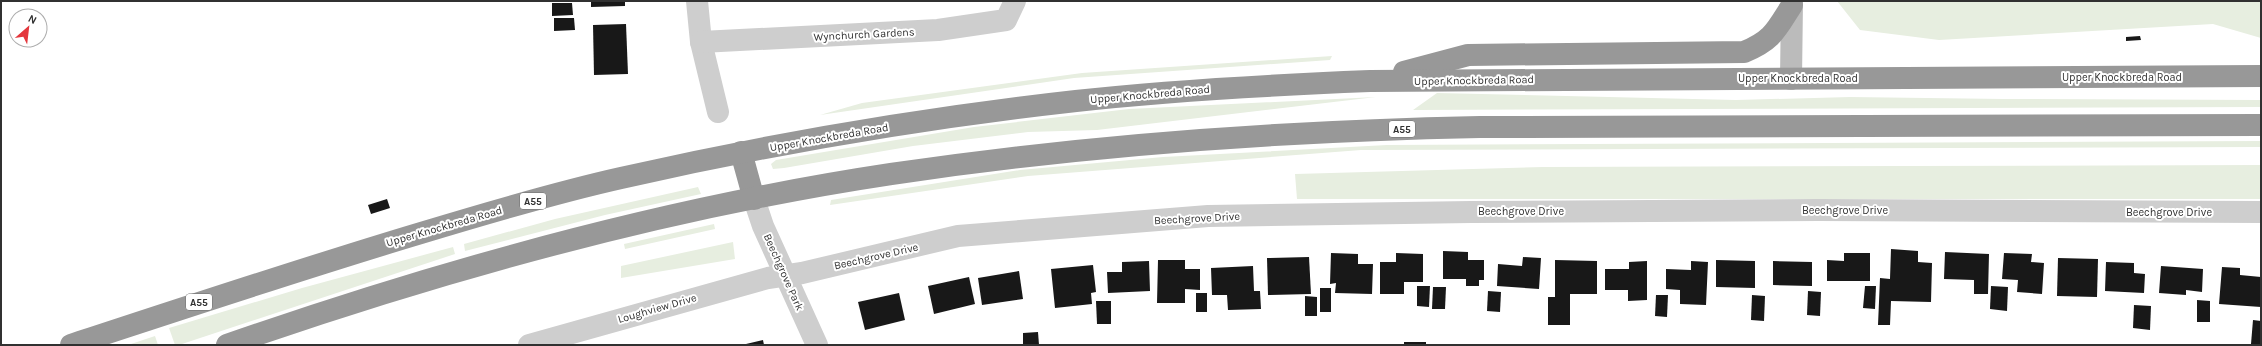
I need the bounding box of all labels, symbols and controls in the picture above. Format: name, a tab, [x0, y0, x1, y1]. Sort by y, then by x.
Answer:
north arrow	[8, 8, 48, 48]
text: N	[26, 12, 39, 27]
street label: Wynchurch Gardens	[813, 25, 915, 44]
street label: Upper Knockbreda Road	[2062, 71, 2182, 84]
street label: Upper Knockbreda Road	[1738, 72, 1858, 85]
street label: Upper Knockbreda Road	[1414, 73, 1534, 88]
street label: Upper Knockbreda Road	[1090, 83, 1210, 106]
street label: Upper Knockbreda Road	[769, 121, 889, 154]
road number: A55	[1389, 121, 1415, 137]
road number: A55	[520, 193, 546, 209]
street label: Upper Knockbreda Road	[385, 204, 504, 249]
street label: Beechgrove Drive	[1802, 204, 1888, 217]
street label: Beechgrove Drive	[1478, 205, 1564, 218]
street label: Beechgrove Drive	[2126, 206, 2212, 219]
street label: Beechgrove Drive	[1154, 210, 1241, 227]
street label: Beechgrove Park	[761, 232, 806, 313]
street label: Beechgrove Drive	[833, 240, 920, 273]
street label: Loughview Drive	[616, 291, 698, 326]
road number: A55	[186, 294, 212, 310]

